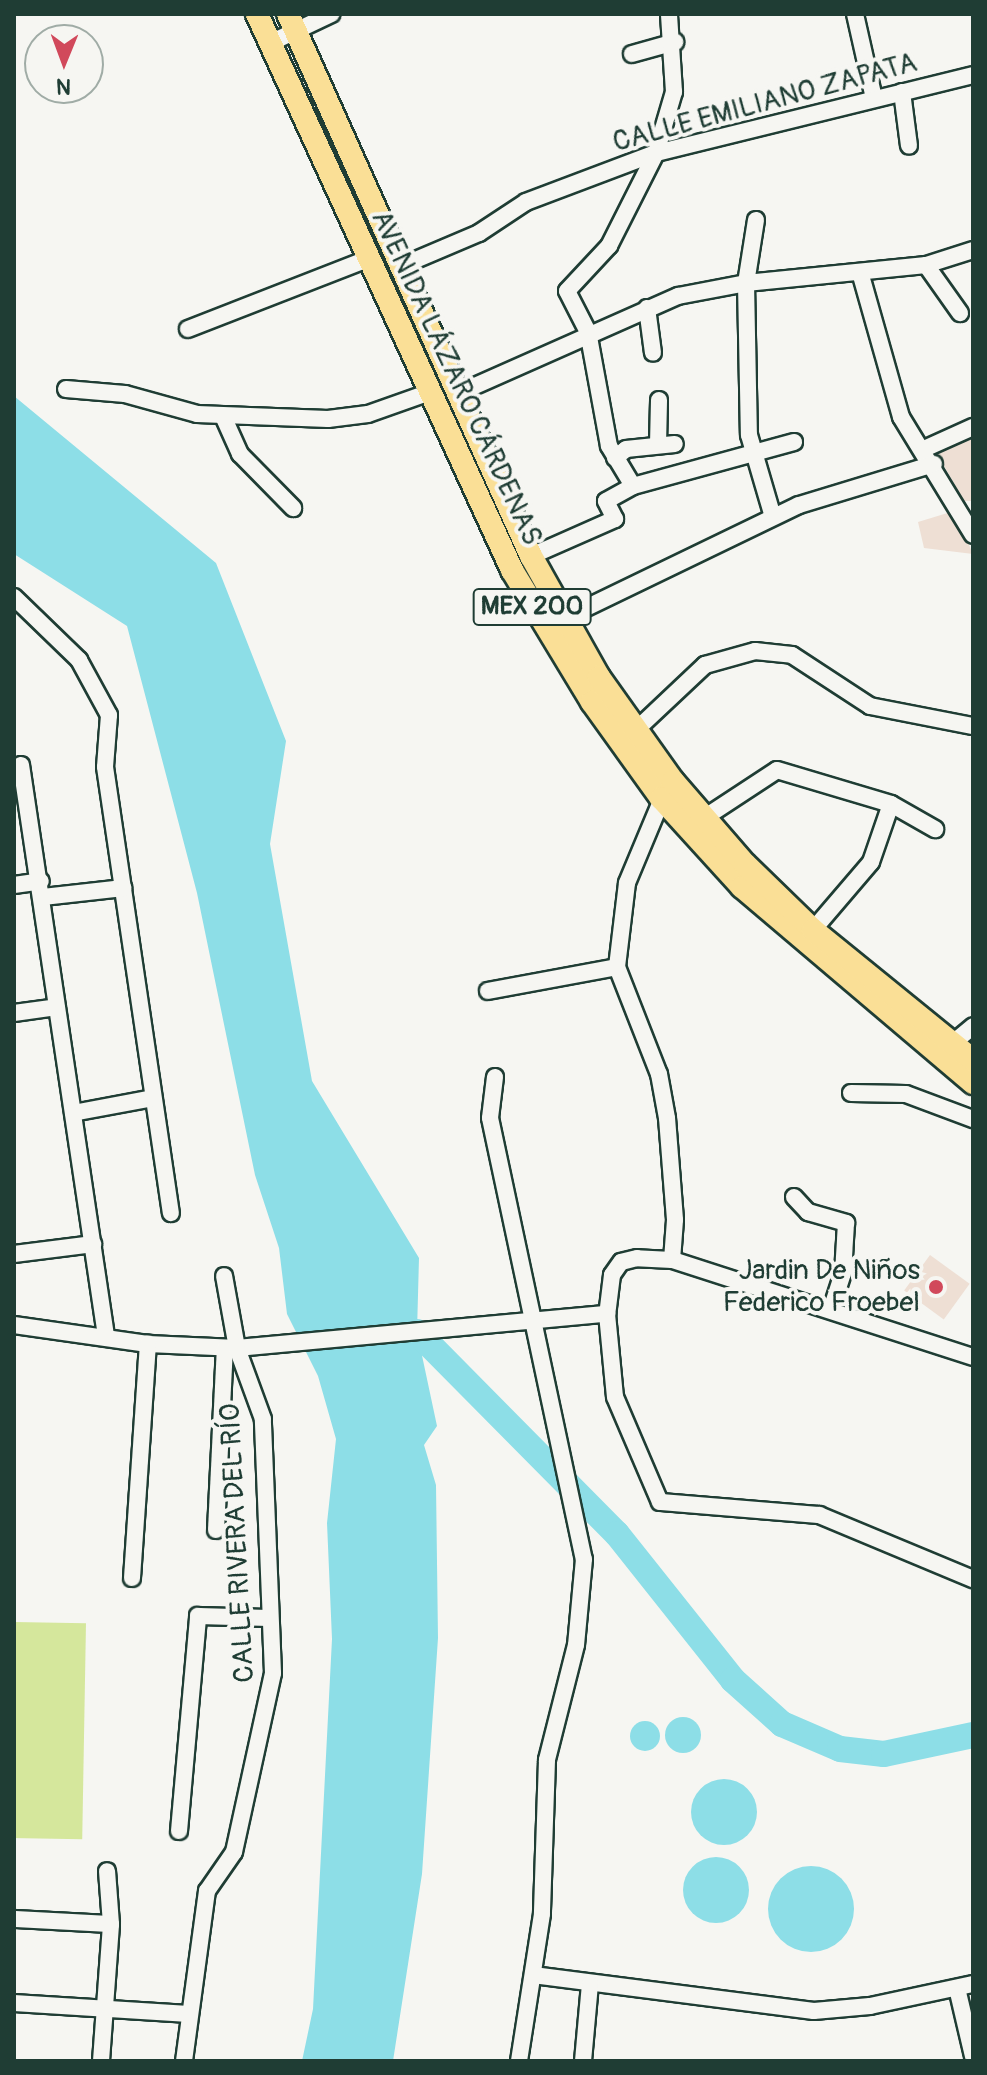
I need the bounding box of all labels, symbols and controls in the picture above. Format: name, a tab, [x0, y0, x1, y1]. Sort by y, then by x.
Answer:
north arrow	[24, 24, 104, 104]
street label: CALLE EMILIANO ZAPATA	[609, 46, 921, 160]
text: N	[56, 72, 71, 100]
street label: AVENIDA LÁZARO CÁRDENAS	[364, 205, 548, 551]
road number: MEX 200	[472, 585, 592, 629]
place label: Jardin De Niños Federico Froebel	[723, 1254, 920, 1320]
marker: Jardin De Niños Federico Froebel	[927, 1278, 945, 1296]
street label: CALLE RIVERA DEL RÍO	[214, 1403, 262, 1683]

